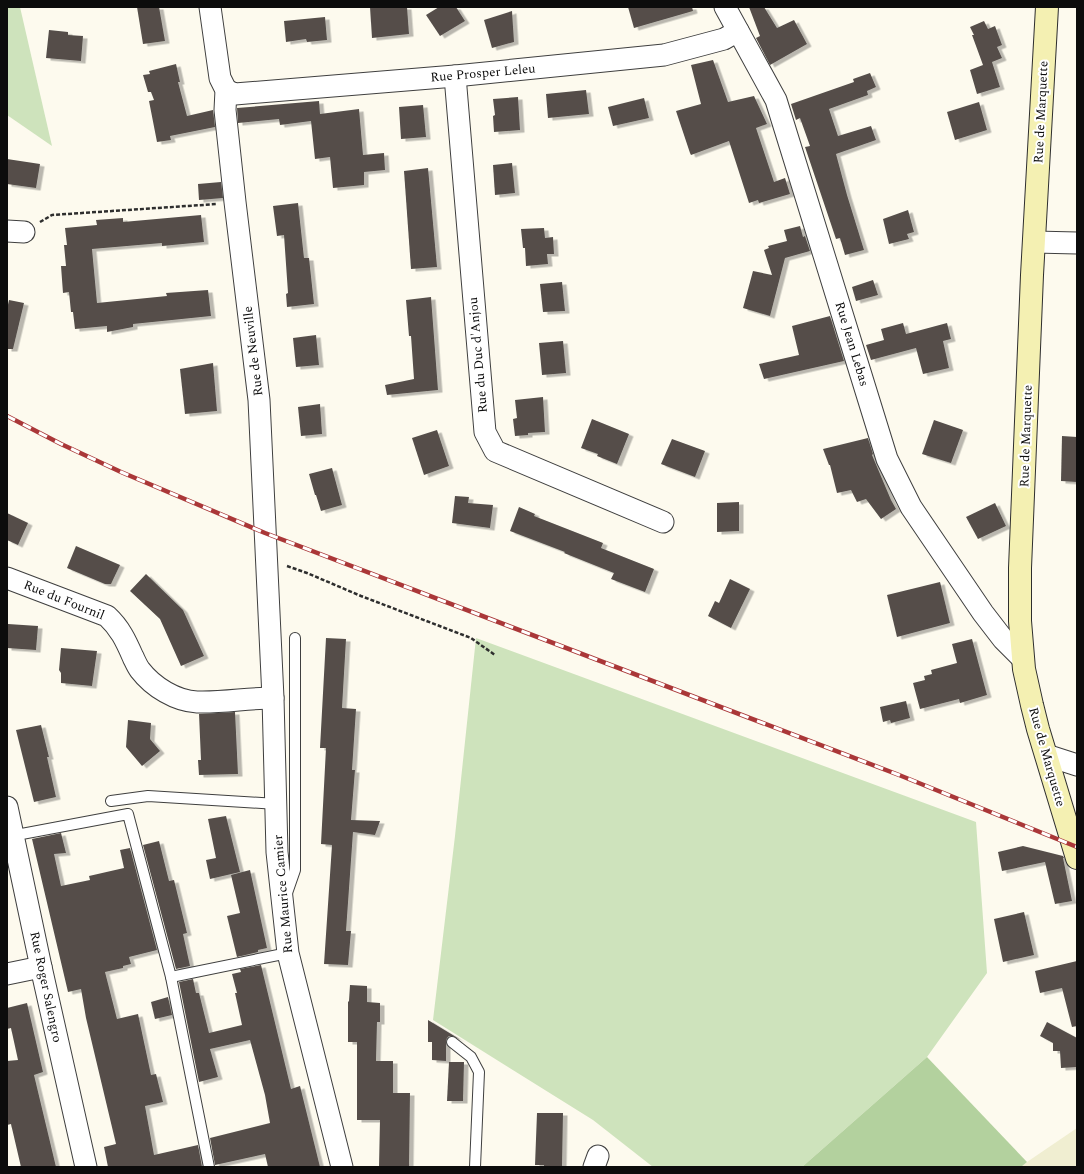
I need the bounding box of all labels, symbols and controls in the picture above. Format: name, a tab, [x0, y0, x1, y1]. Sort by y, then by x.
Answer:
street label: Rue Prosper Leleu	[430, 58, 536, 88]
street label: Rue de Marquette	[1028, 60, 1054, 164]
street label: Rue du Duc d'Anjou	[463, 296, 493, 414]
street label: Rue Jean Lebas	[830, 299, 874, 389]
street label: Rue de Neuville	[238, 305, 268, 397]
street label: Rue de Marquette	[1014, 384, 1038, 488]
street label: Rue du Fournil	[21, 575, 108, 625]
street label: Rue de Marquette	[1023, 705, 1071, 809]
street label: Rue Maurice Camier	[268, 834, 298, 954]
street label: Rue Roger Salengro	[24, 930, 68, 1044]

